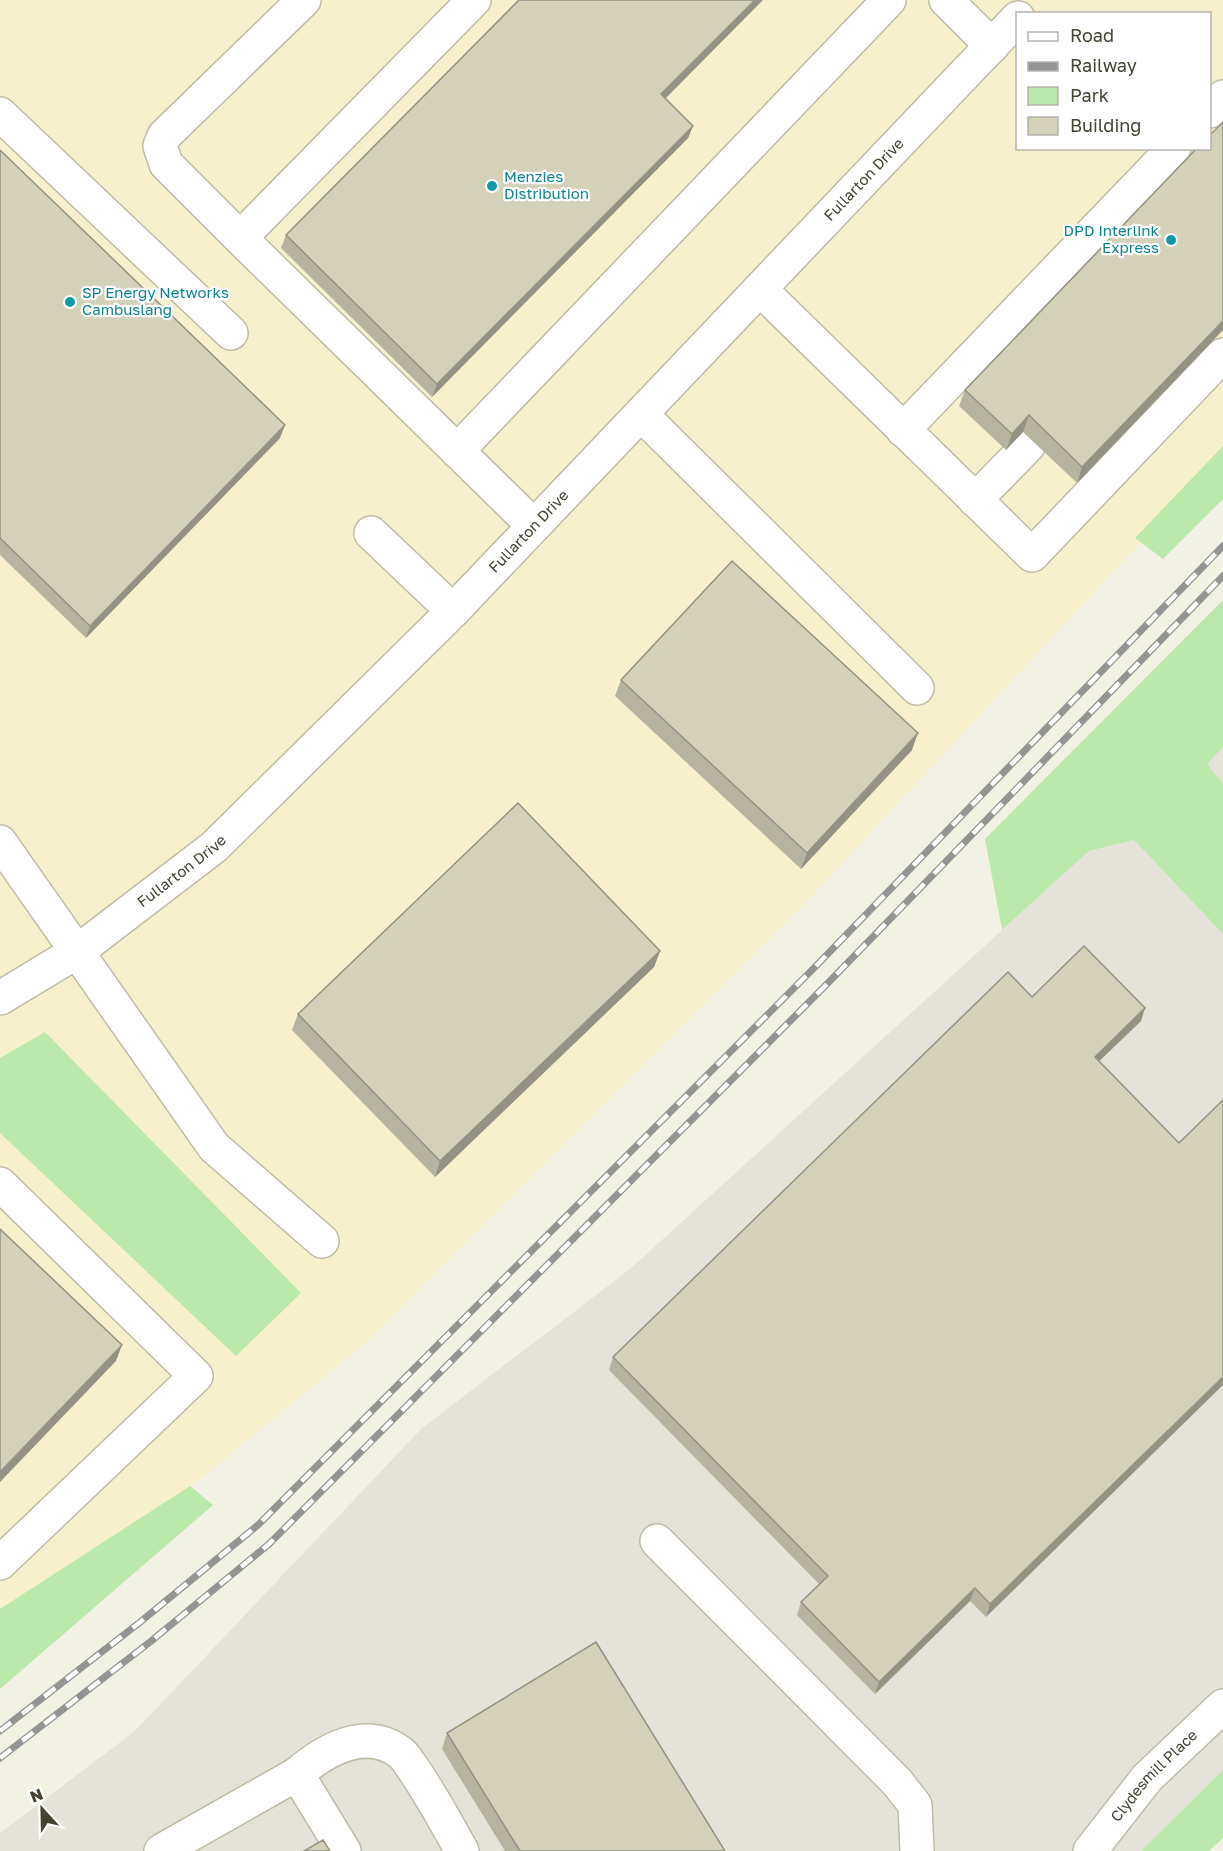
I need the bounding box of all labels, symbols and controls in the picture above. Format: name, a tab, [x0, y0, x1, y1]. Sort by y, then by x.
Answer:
legend	[1016, 12, 1211, 150]
text: Road	[1070, 24, 1114, 46]
text: Railway	[1070, 54, 1137, 76]
text: Park	[1070, 84, 1109, 106]
text: Building	[1070, 114, 1141, 136]
street label: Fullarton Drive	[820, 134, 907, 224]
place label: Menzies Distribution	[504, 167, 589, 202]
marker: Menzies Distribution	[485, 179, 499, 193]
place label: DPD Interlink Express	[1064, 221, 1160, 256]
marker: DPD Interlink Express	[1164, 233, 1178, 247]
place label: SP Energy Networks Cambuslang	[82, 283, 229, 318]
marker: SP Energy Networks Cambuslang	[63, 295, 77, 309]
street label: Fullarton Drive	[484, 485, 572, 576]
street label: Fullarton Drive	[133, 830, 229, 910]
street label: Clydesmill Place	[1106, 1725, 1201, 1825]
north arrow	[12, 1779, 72, 1839]
text: N	[27, 1784, 46, 1807]

